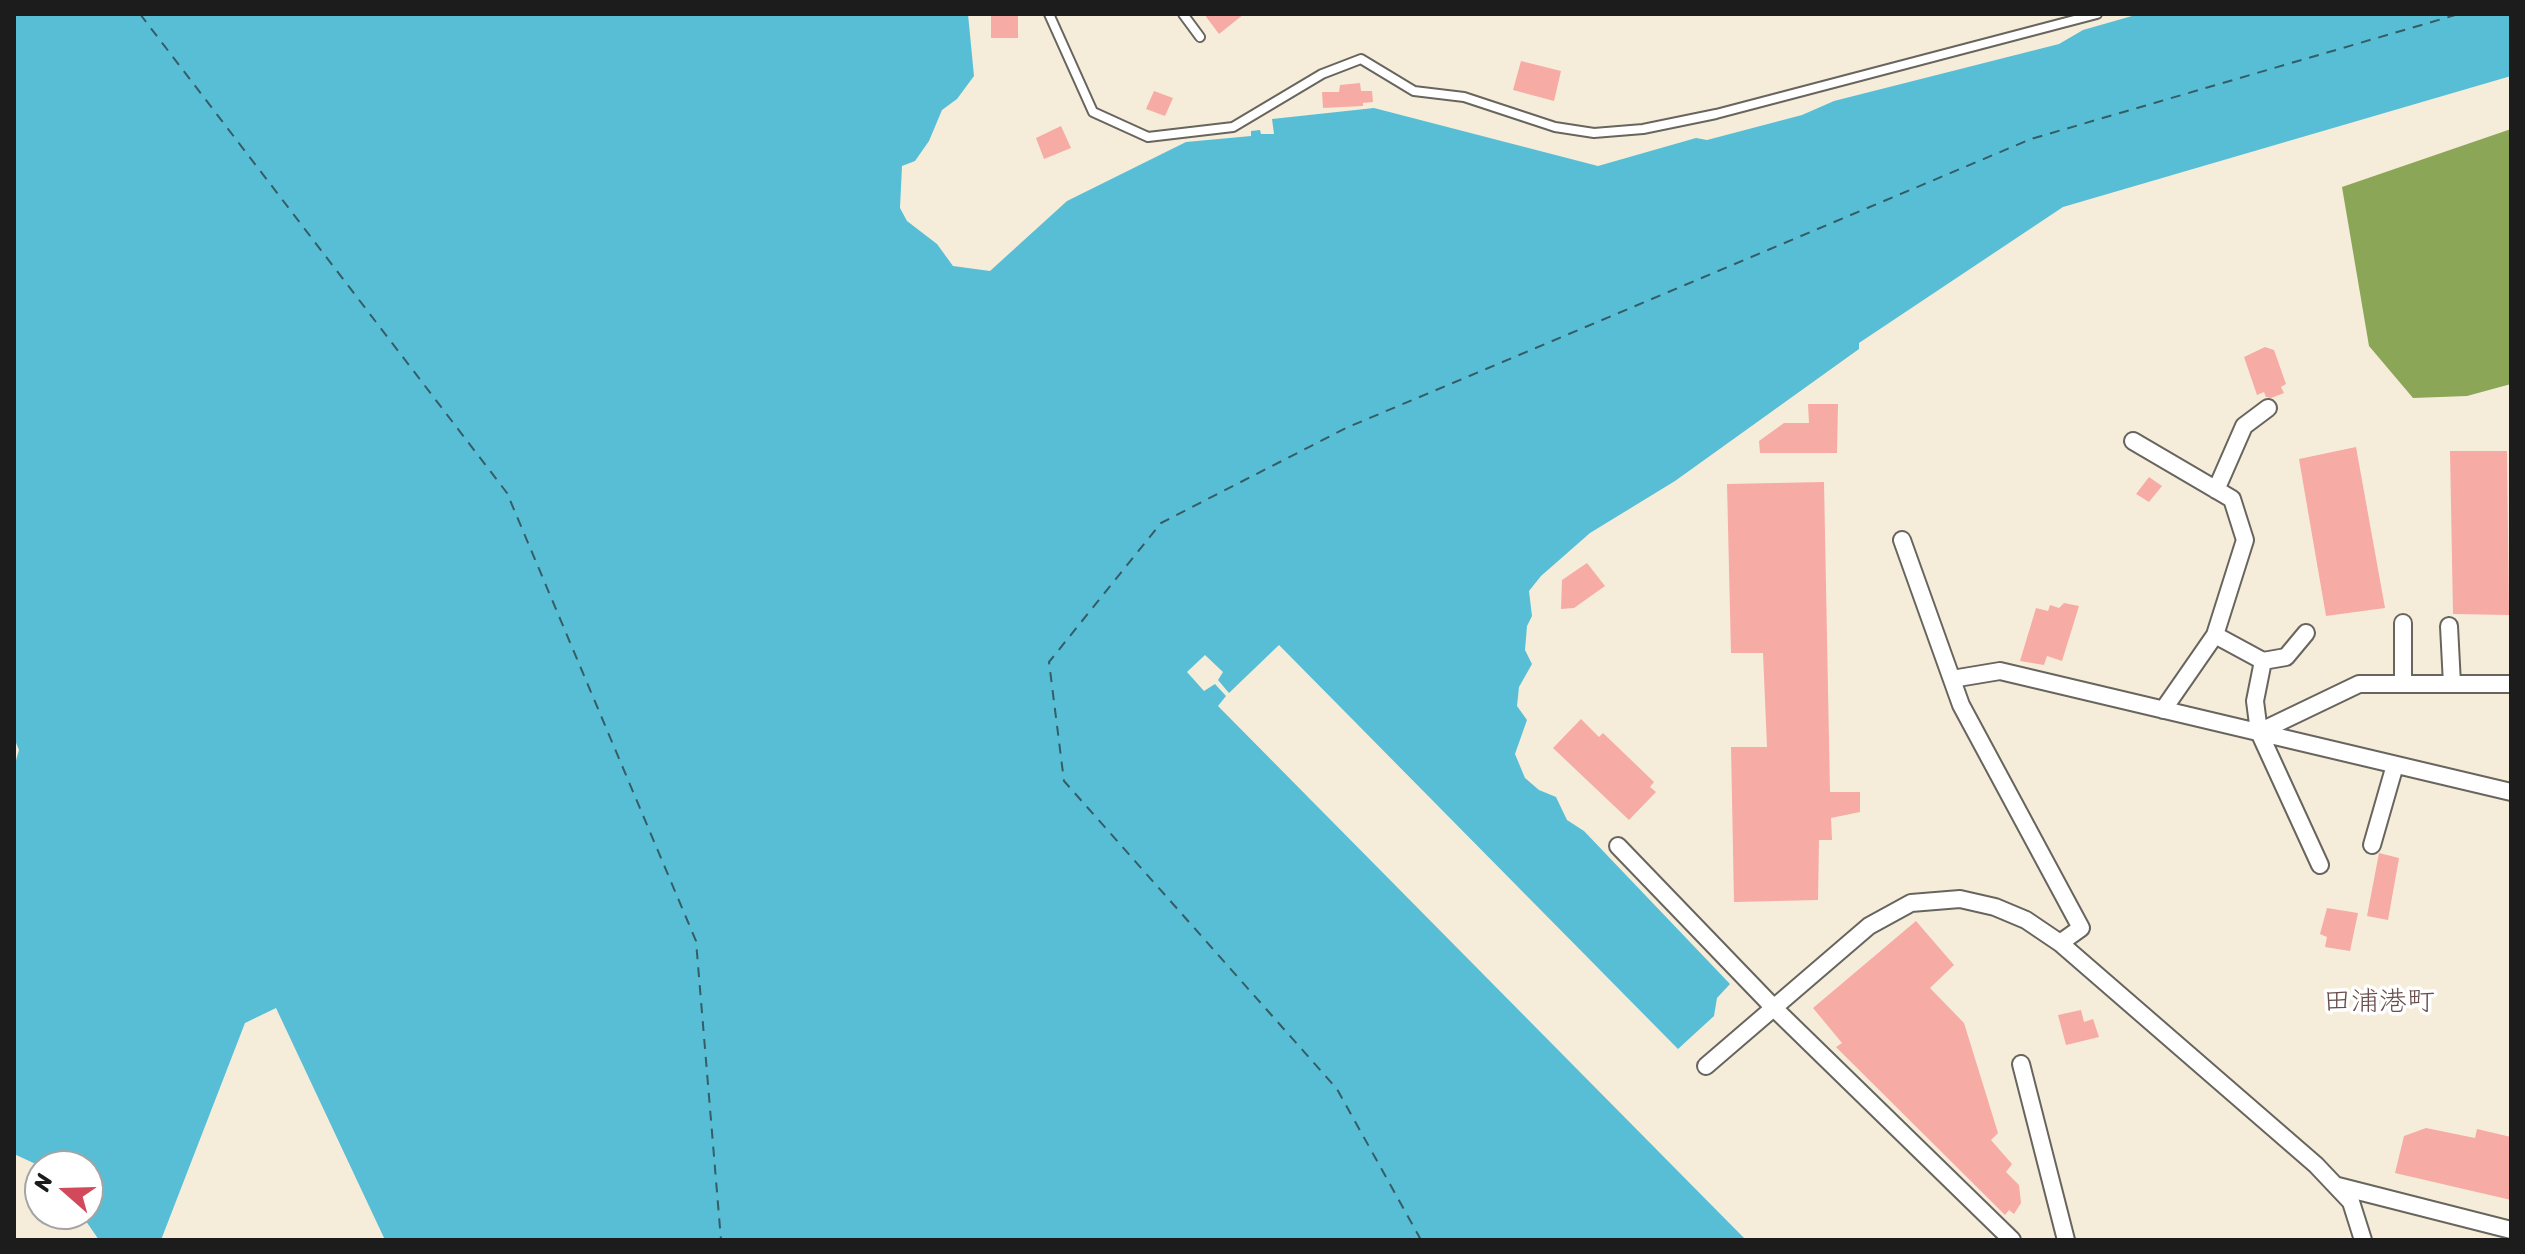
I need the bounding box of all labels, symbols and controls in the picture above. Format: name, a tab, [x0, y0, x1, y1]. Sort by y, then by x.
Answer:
district label: 田浦港町	[2323, 986, 2435, 1020]
north arrow	[24, 1150, 104, 1230]
text: N	[22, 1168, 64, 1196]

